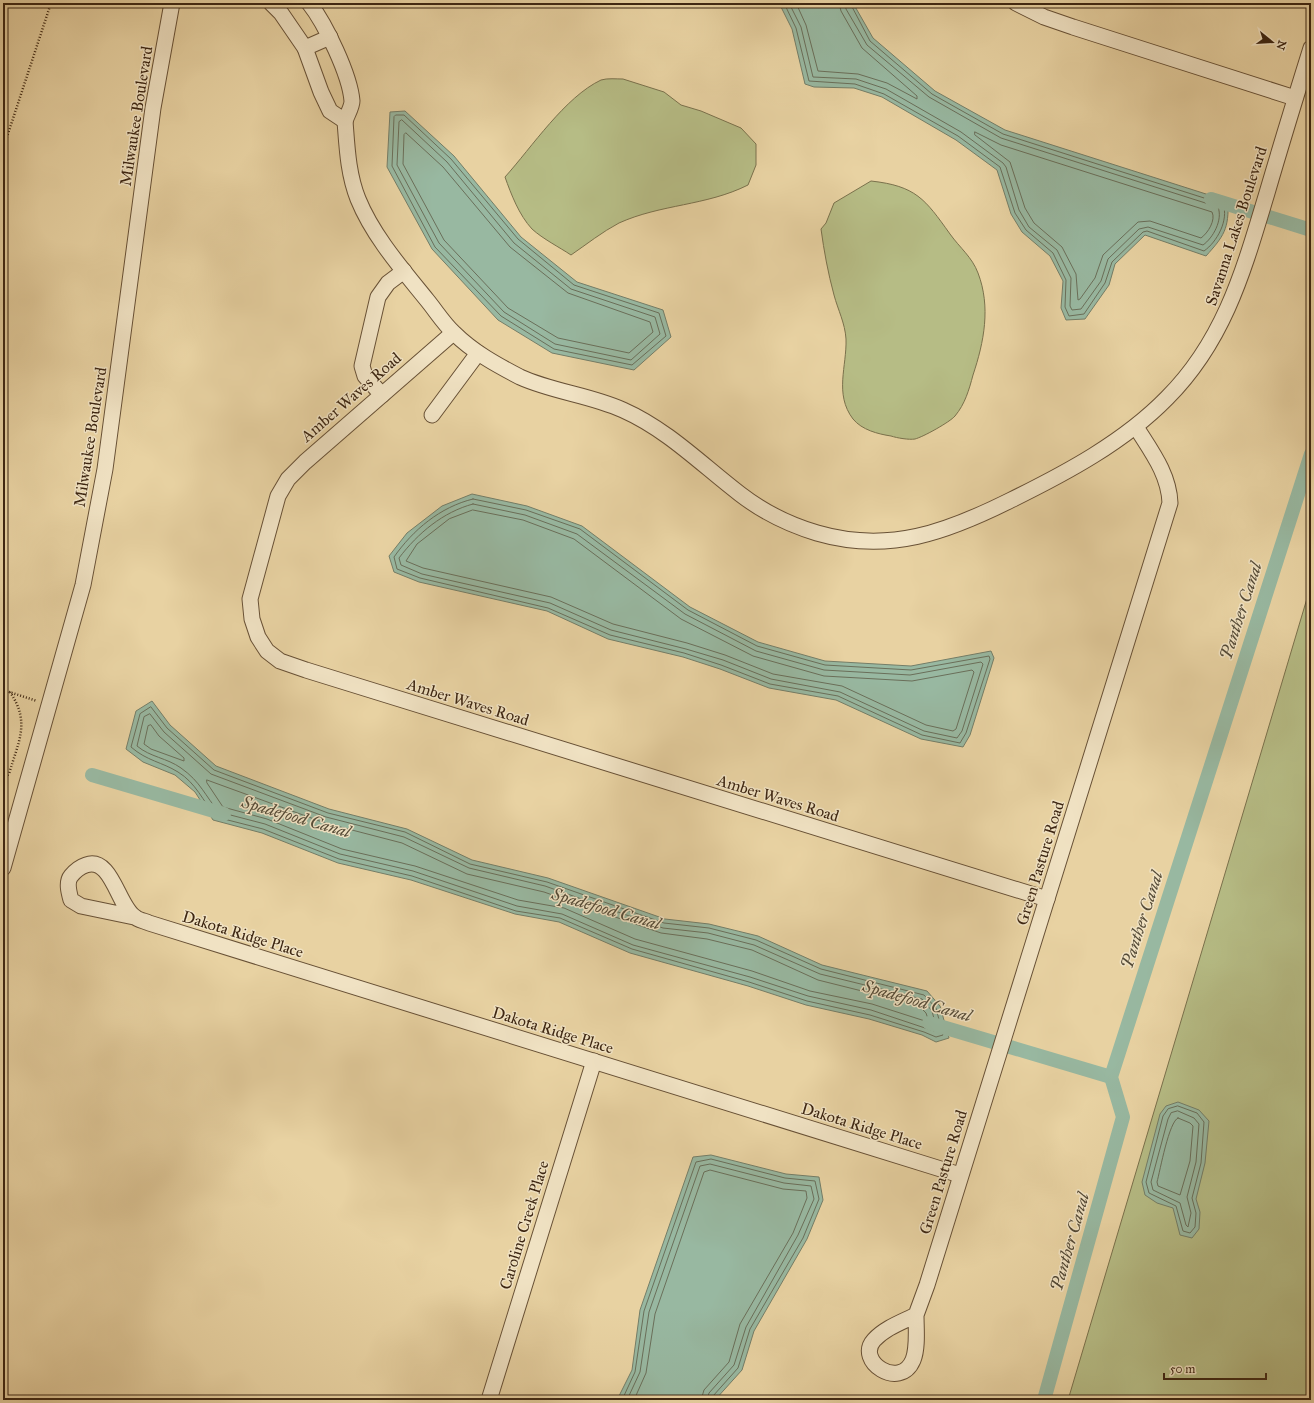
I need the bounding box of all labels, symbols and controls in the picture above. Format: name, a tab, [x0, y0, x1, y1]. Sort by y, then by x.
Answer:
north arrow	[1252, 22, 1292, 62]
text: N	[1273, 38, 1289, 52]
street label: Milwaukee Boulevard	[116, 45, 156, 187]
street label: Savanna Lakes Boulevard	[1201, 144, 1271, 308]
street label: Amber Waves Road	[296, 348, 405, 446]
street label: Milwaukee Boulevard	[70, 366, 110, 508]
water label: Panther Canal	[1215, 558, 1267, 662]
street label: Amber Waves Road	[404, 674, 531, 730]
street label: Amber Waves Road	[714, 770, 841, 826]
water label: Spadefood Canal	[238, 791, 354, 843]
street label: Green Pasture Road	[1012, 799, 1068, 927]
water label: Panther Canal	[1116, 867, 1168, 971]
water label: Spadefood Canal	[548, 883, 664, 935]
street label: Dakota Ridge Place	[180, 907, 306, 962]
water label: Spadefood Canal	[859, 975, 975, 1027]
street label: Dakota Ridge Place	[490, 1003, 616, 1058]
street label: Dakota Ridge Place	[799, 1099, 925, 1154]
street label: Green Pasture Road	[915, 1108, 971, 1236]
street label: Caroline Creek Place	[495, 1158, 553, 1292]
water label: Panther Canal	[1046, 1189, 1094, 1293]
scale bar	[1164, 1355, 1266, 1381]
text: 50 m	[1170, 1362, 1195, 1376]

